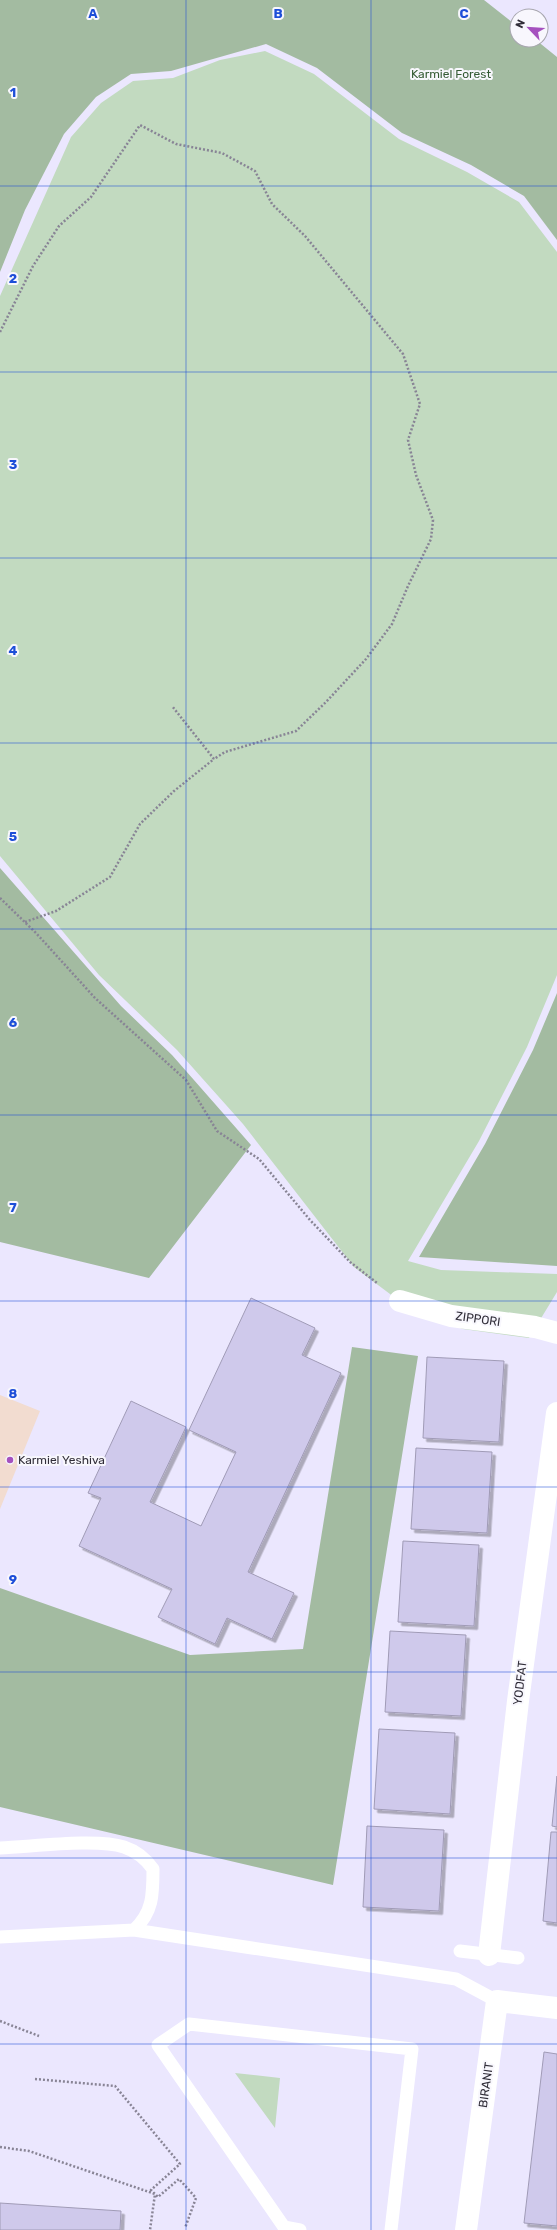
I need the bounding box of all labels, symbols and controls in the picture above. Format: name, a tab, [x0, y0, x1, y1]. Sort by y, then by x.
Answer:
text: A	[88, 6, 98, 21]
text: B	[273, 6, 283, 21]
text: C	[459, 6, 469, 21]
north arrow	[509, 8, 549, 48]
text: N	[513, 18, 528, 30]
park label: Karmiel Forest	[411, 67, 491, 81]
text: 1	[10, 85, 16, 100]
text: 2	[9, 271, 17, 286]
text: 3	[9, 457, 18, 472]
text: 4	[9, 643, 18, 658]
text: 5	[9, 829, 17, 844]
text: 6	[9, 1015, 18, 1030]
text: 7	[9, 1200, 17, 1215]
street label: ZIPPORI	[455, 1309, 501, 1329]
text: 8	[9, 1386, 18, 1401]
place label: Karmiel Yeshiva	[18, 1453, 105, 1467]
marker: Karmiel Yeshiva	[5, 1455, 15, 1465]
text: 9	[9, 1572, 17, 1587]
street label: YODFAT	[510, 1660, 530, 1706]
street label: BIRANIT	[476, 2061, 496, 2109]

